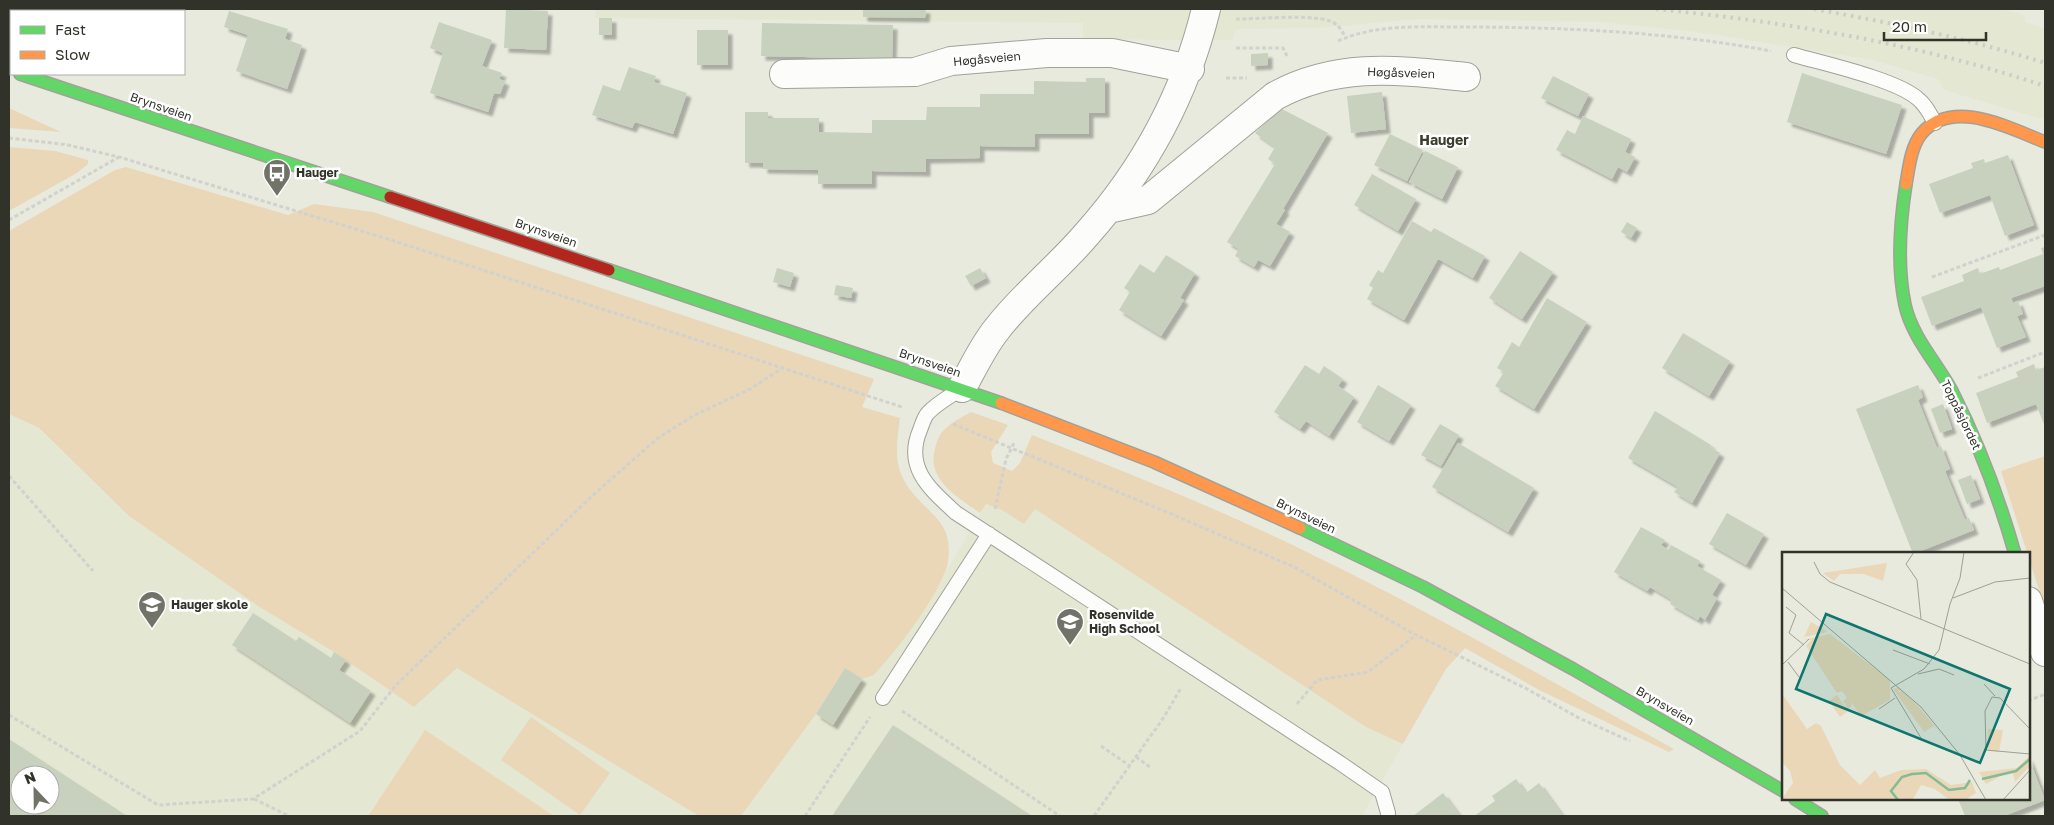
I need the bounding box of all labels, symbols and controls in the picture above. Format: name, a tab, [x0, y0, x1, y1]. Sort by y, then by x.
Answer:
legend	[10, 10, 185, 75]
scale bar	[1884, 10, 1986, 42]
text: 20 m	[1892, 17, 1927, 35]
text: Fast	[55, 20, 86, 38]
text: Slow	[55, 45, 90, 63]
street label: Høgåsveien	[953, 48, 1021, 69]
street label: Høgåsveien	[1367, 64, 1435, 81]
street label: Brynsveien	[128, 89, 194, 124]
district label: Hauger	[1419, 131, 1469, 148]
bus stop icon: Hauger	[262, 158, 292, 197]
place label: Hauger	[296, 165, 339, 180]
street label: Brynsveien	[513, 215, 579, 250]
street label: Brynsveien	[897, 345, 963, 380]
street label: Toppåsjordet	[1938, 378, 1985, 452]
street label: Brynsveien	[1274, 495, 1339, 536]
inset map	[1782, 552, 2029, 800]
school or university icon: Hauger skole	[137, 590, 167, 629]
place label: Hauger skole	[171, 597, 248, 612]
school or university icon: Rosenvilde High School	[1055, 607, 1085, 646]
place label: Rosenvilde High School	[1089, 607, 1160, 636]
street label: Brynsveien	[1634, 683, 1697, 728]
north arrow	[10, 765, 60, 815]
text: N	[22, 768, 38, 787]

